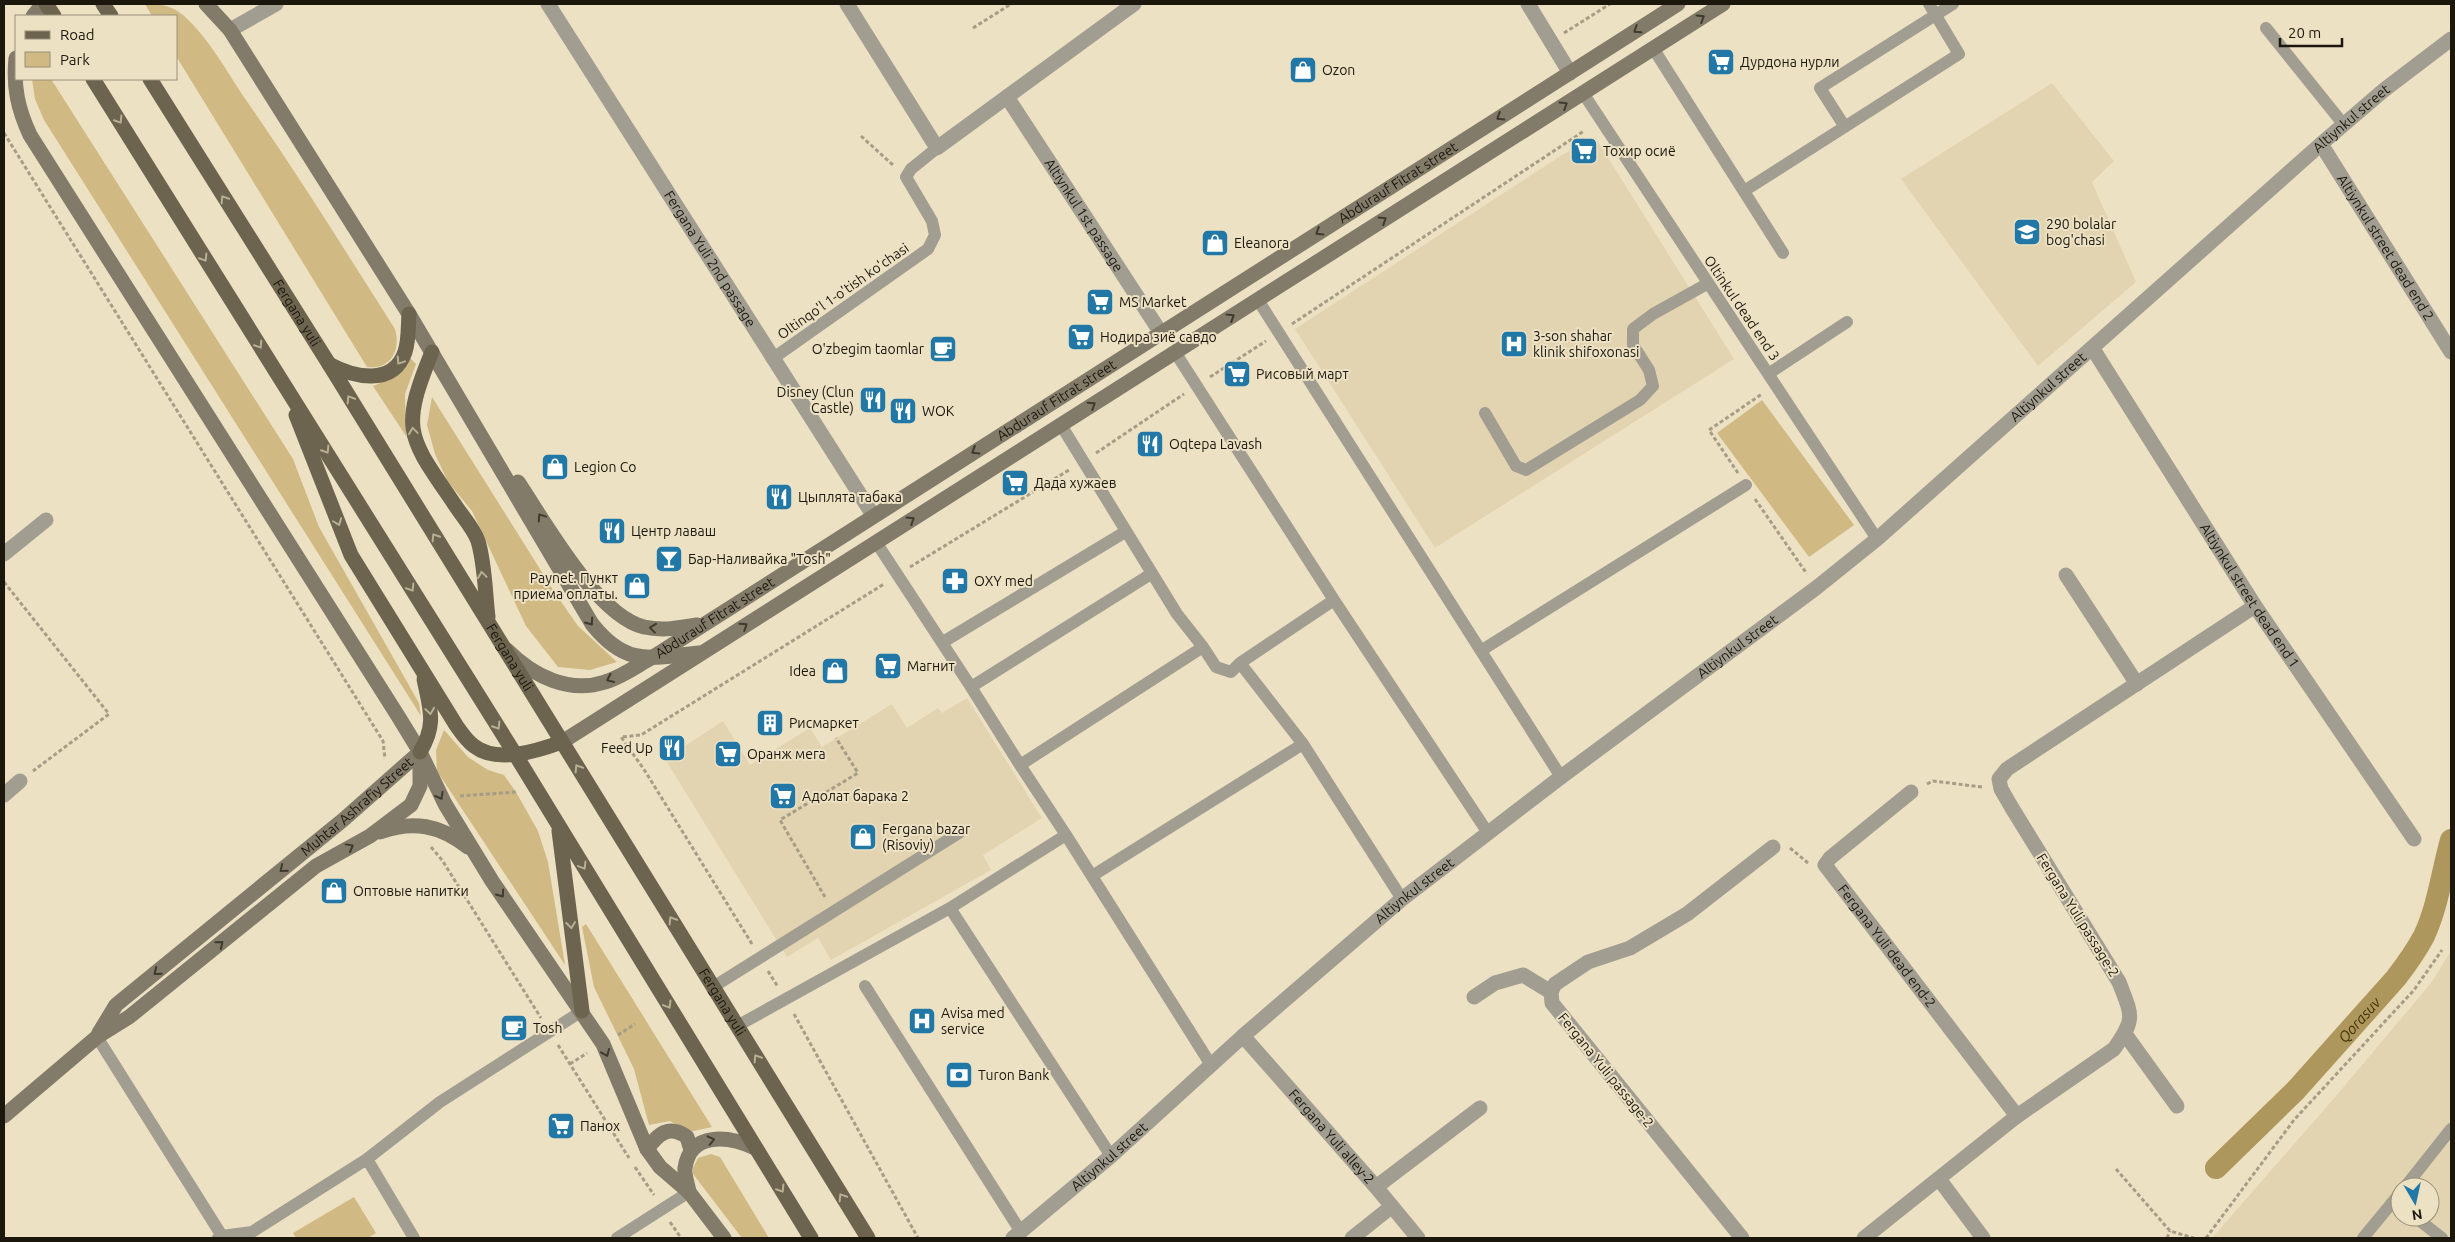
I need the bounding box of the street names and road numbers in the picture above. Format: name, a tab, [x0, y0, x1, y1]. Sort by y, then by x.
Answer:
street label: Altiynkul street	[2309, 80, 2393, 156]
street label: Abdurauf Fitrat street	[1335, 138, 1461, 226]
street label: Altiynkul 1st passage	[1041, 156, 1127, 275]
street label: Altiynkul street dead end 2	[2334, 172, 2437, 323]
street label: Fergana Yuli 2nd passage	[661, 188, 759, 330]
street label: Oltinqo'l 1-o'tish ko'chasi	[774, 240, 912, 342]
street label: Oltinkul dead end 3	[1701, 253, 1783, 363]
street label: Fergana yuli	[270, 276, 324, 349]
street label: Altiynkul street	[2007, 349, 2090, 425]
street label: Abdurauf Fitrat street	[994, 356, 1119, 444]
street label: Altiynkul street dead end 1	[2197, 520, 2303, 671]
street label: Abdurauf Fitrat street	[652, 574, 778, 661]
street label: Altiynkul street	[1694, 611, 1781, 681]
street label: Fergana yuli	[483, 621, 537, 694]
street label: Muhtar Ashrafiy Street	[298, 753, 417, 859]
street label: Fergana Yuli passage-2	[2033, 850, 2123, 980]
street label: Altiynkul street	[1372, 854, 1457, 927]
street label: Fergana Yuli dead end-2	[1835, 881, 1939, 1011]
street label: Fergana yuli	[696, 965, 749, 1038]
street label: Fergana Yuli passage-2	[1555, 1010, 1657, 1130]
street label: Fergana Yuli alley-2	[1286, 1086, 1378, 1187]
street label: Altiynkul street	[1068, 1119, 1151, 1194]

